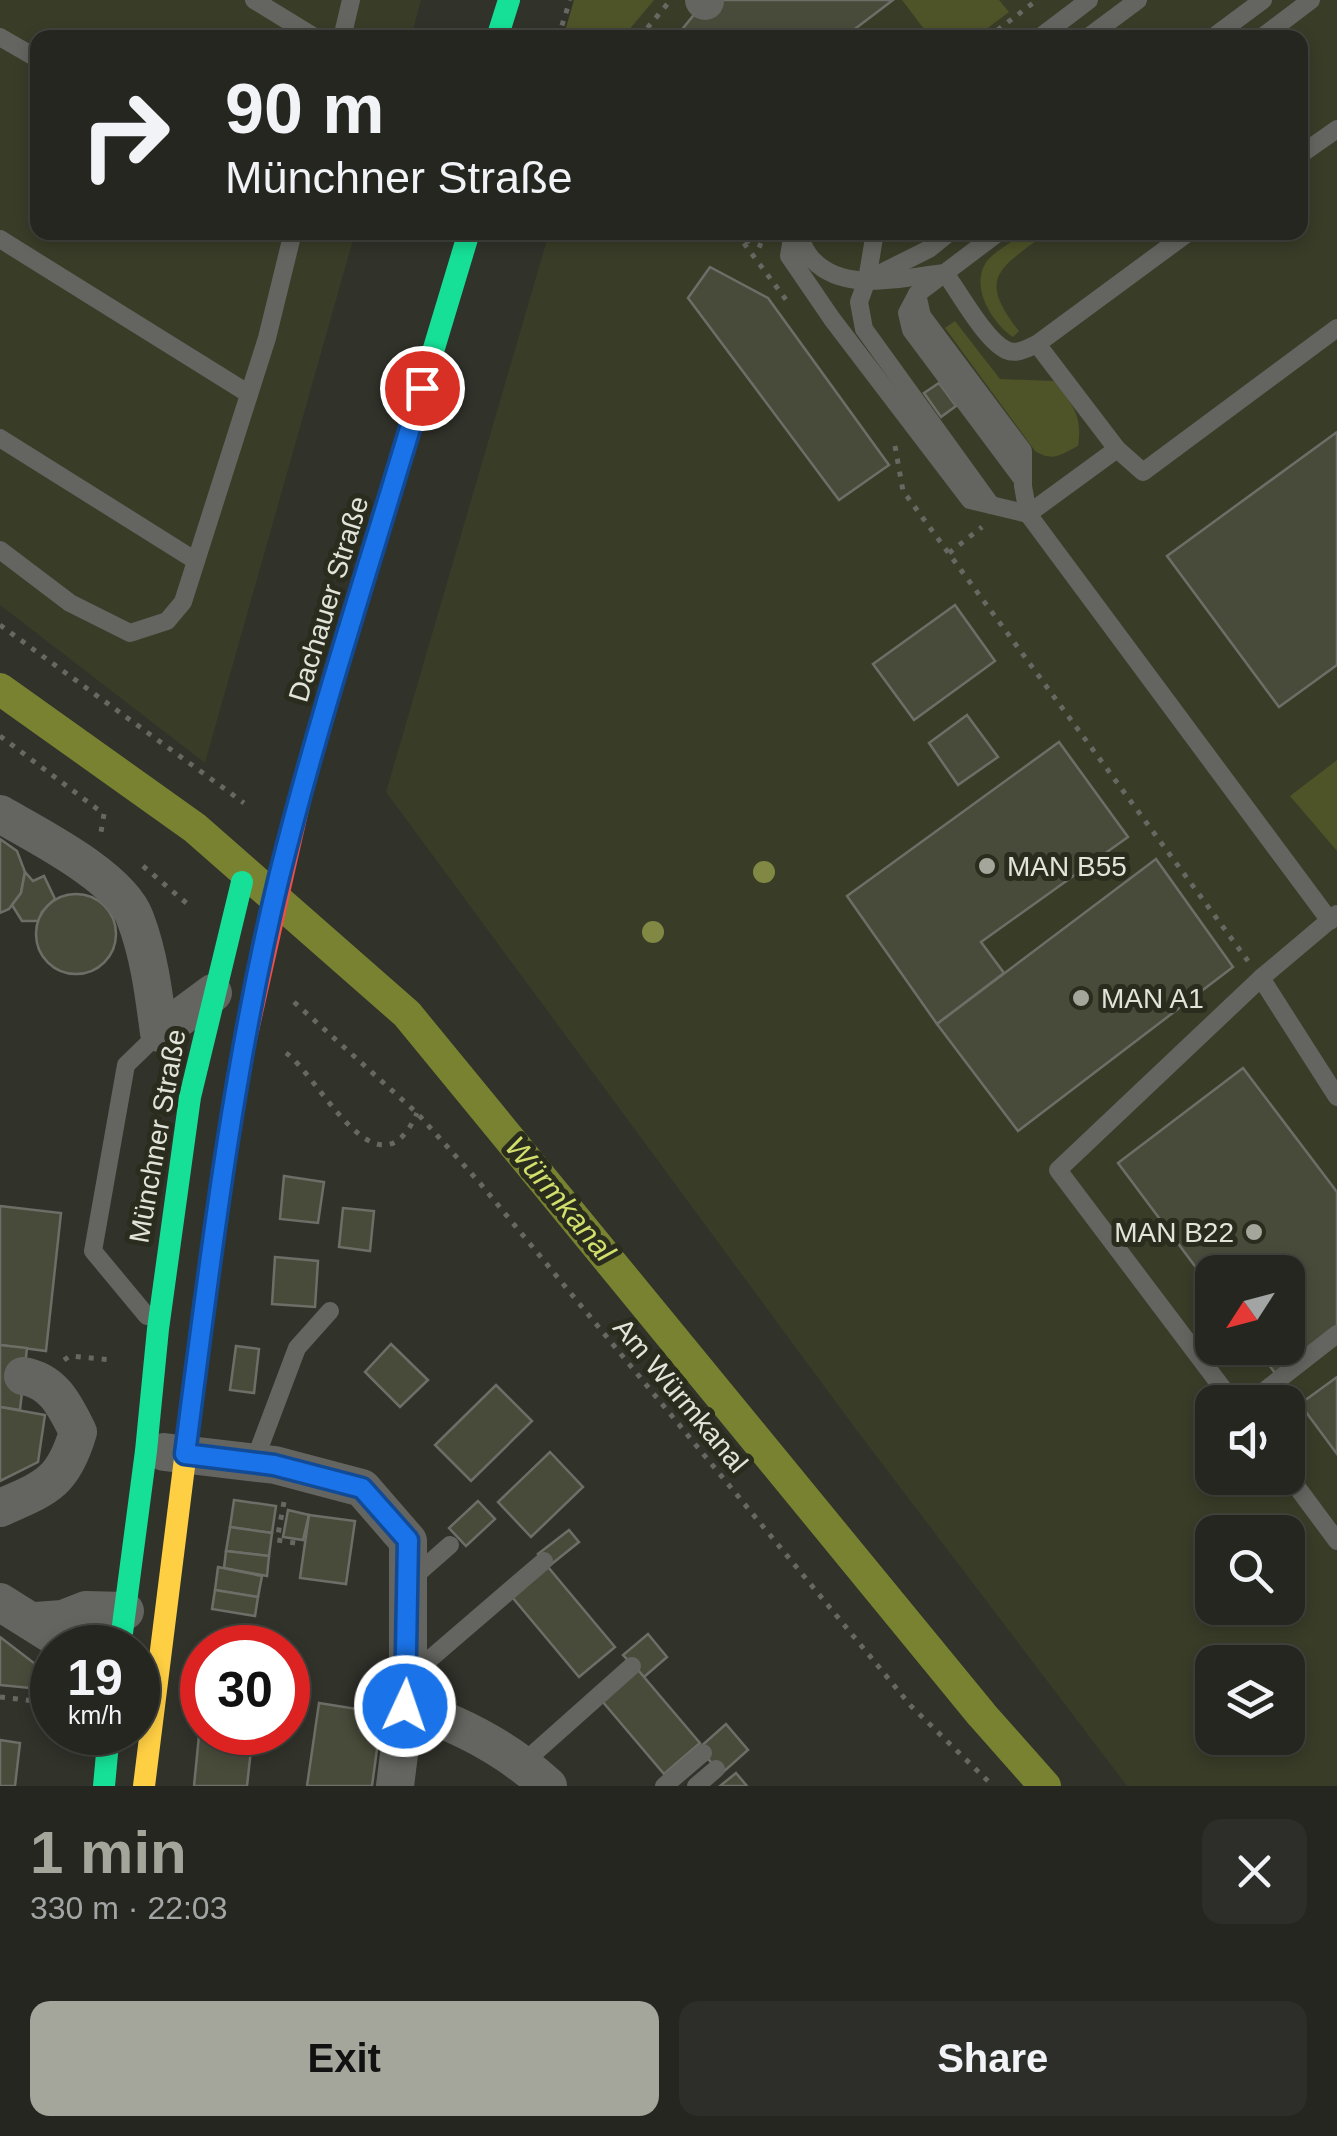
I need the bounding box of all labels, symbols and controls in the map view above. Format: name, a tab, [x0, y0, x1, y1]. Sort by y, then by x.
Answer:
icon: right	[60, 70, 190, 200]
text: 90 m	[225, 70, 385, 148]
text: Münchner Straße	[225, 152, 573, 203]
pin	[380, 346, 465, 431]
icon: arrive	[395, 361, 450, 416]
street label: Dachauer Straße	[282, 493, 374, 706]
place label: MAN B55	[1007, 851, 1127, 882]
marker: MAN B55	[976, 855, 998, 877]
place label: MAN A1	[1101, 983, 1204, 1014]
marker: MAN A1	[1070, 987, 1092, 1009]
street label: Münchner Straße	[123, 1027, 192, 1245]
water label: Würmkanal	[499, 1130, 623, 1268]
place label: MAN B22	[1114, 1217, 1234, 1248]
marker: MAN B22	[1243, 1221, 1265, 1243]
north arrow	[1195, 1255, 1305, 1365]
map controls	[1195, 1255, 1305, 1755]
street label: Am Würmkanal	[607, 1312, 754, 1479]
button: sound	[1195, 1385, 1305, 1495]
button: search	[1195, 1515, 1305, 1625]
speed limit sign: 30	[180, 1625, 310, 1755]
button: layers	[1195, 1645, 1305, 1755]
text: 19	[67, 1650, 123, 1706]
position arrow	[353, 1654, 457, 1758]
text: km/h	[68, 1701, 122, 1729]
text: 1 min	[30, 1819, 187, 1886]
button: close	[1202, 1819, 1307, 1924]
text: 330 m · 22:03	[30, 1890, 227, 1926]
button: Exit	[30, 2001, 659, 2116]
button: Share	[679, 2001, 1307, 2116]

